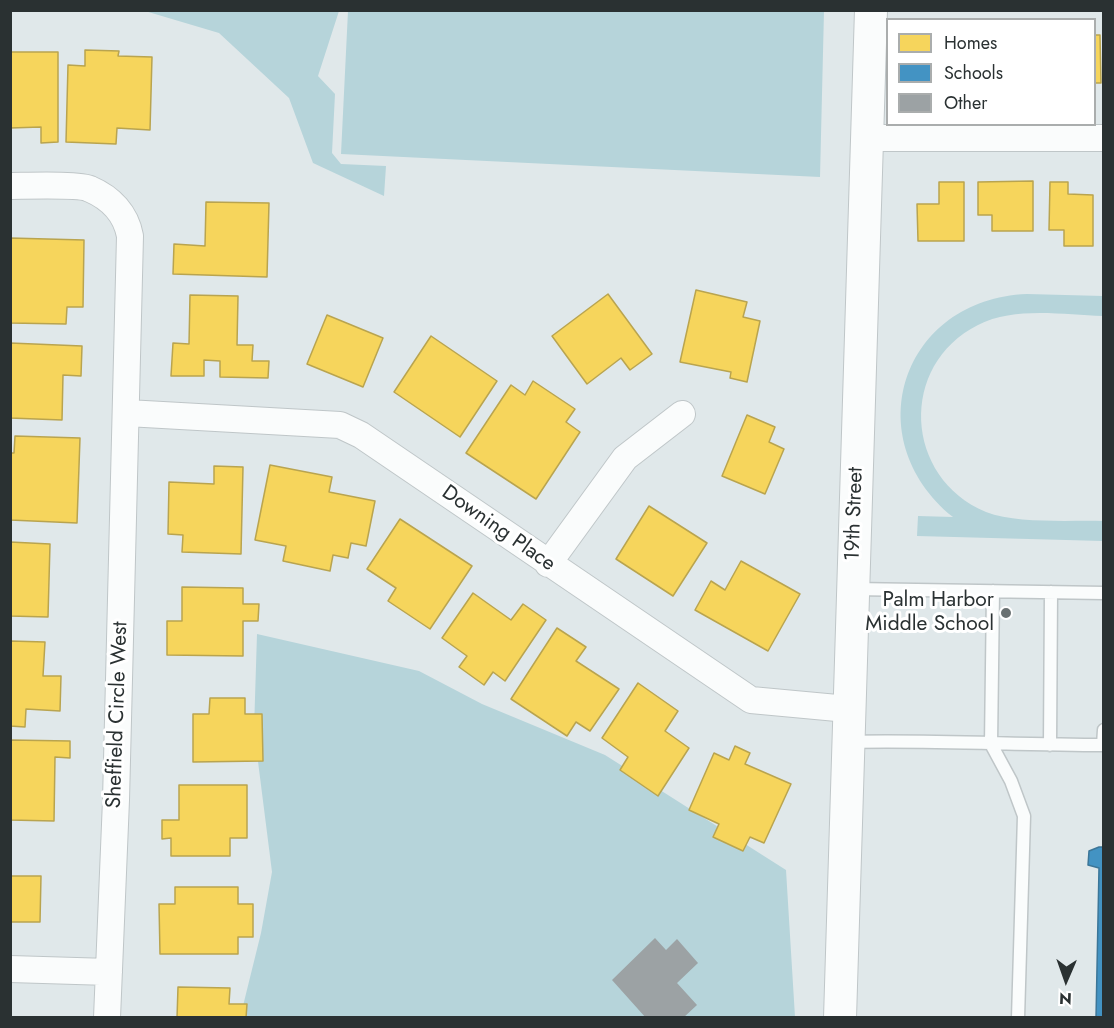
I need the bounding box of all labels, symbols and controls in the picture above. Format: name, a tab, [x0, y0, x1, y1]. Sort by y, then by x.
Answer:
legend	[886, 18, 1096, 126]
text: Homes	[944, 30, 997, 56]
text: Schools	[944, 60, 1003, 86]
text: Other	[944, 90, 987, 116]
street label: 19th Street	[841, 467, 869, 561]
street label: Downing Place	[436, 481, 560, 577]
place label: Palm Harbor Middle School	[865, 588, 994, 638]
marker: Palm Harbor Middle School	[999, 606, 1013, 620]
street label: Sheffield Circle West	[102, 621, 134, 809]
north arrow	[1036, 950, 1096, 1010]
text: N	[1059, 987, 1072, 1010]

